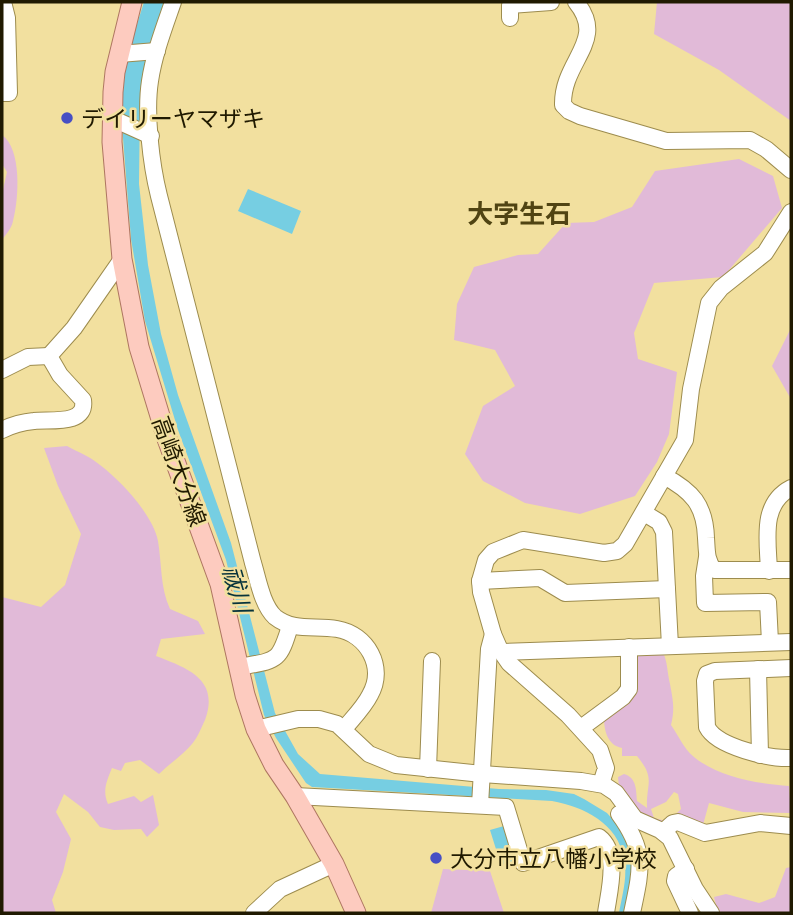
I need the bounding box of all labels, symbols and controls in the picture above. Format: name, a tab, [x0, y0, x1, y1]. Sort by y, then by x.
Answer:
place label: デイリーヤマザキ	[81, 104, 265, 132]
marker: デイリーヤマザキ	[59, 110, 75, 126]
district label: 大字生石	[467, 197, 571, 228]
street label: 高崎大分線	[147, 412, 213, 530]
water label: 祓川	[217, 562, 259, 619]
place label: 大分市立八幡小学校	[450, 844, 657, 872]
marker: 大分市立八幡小学校	[428, 850, 444, 866]

